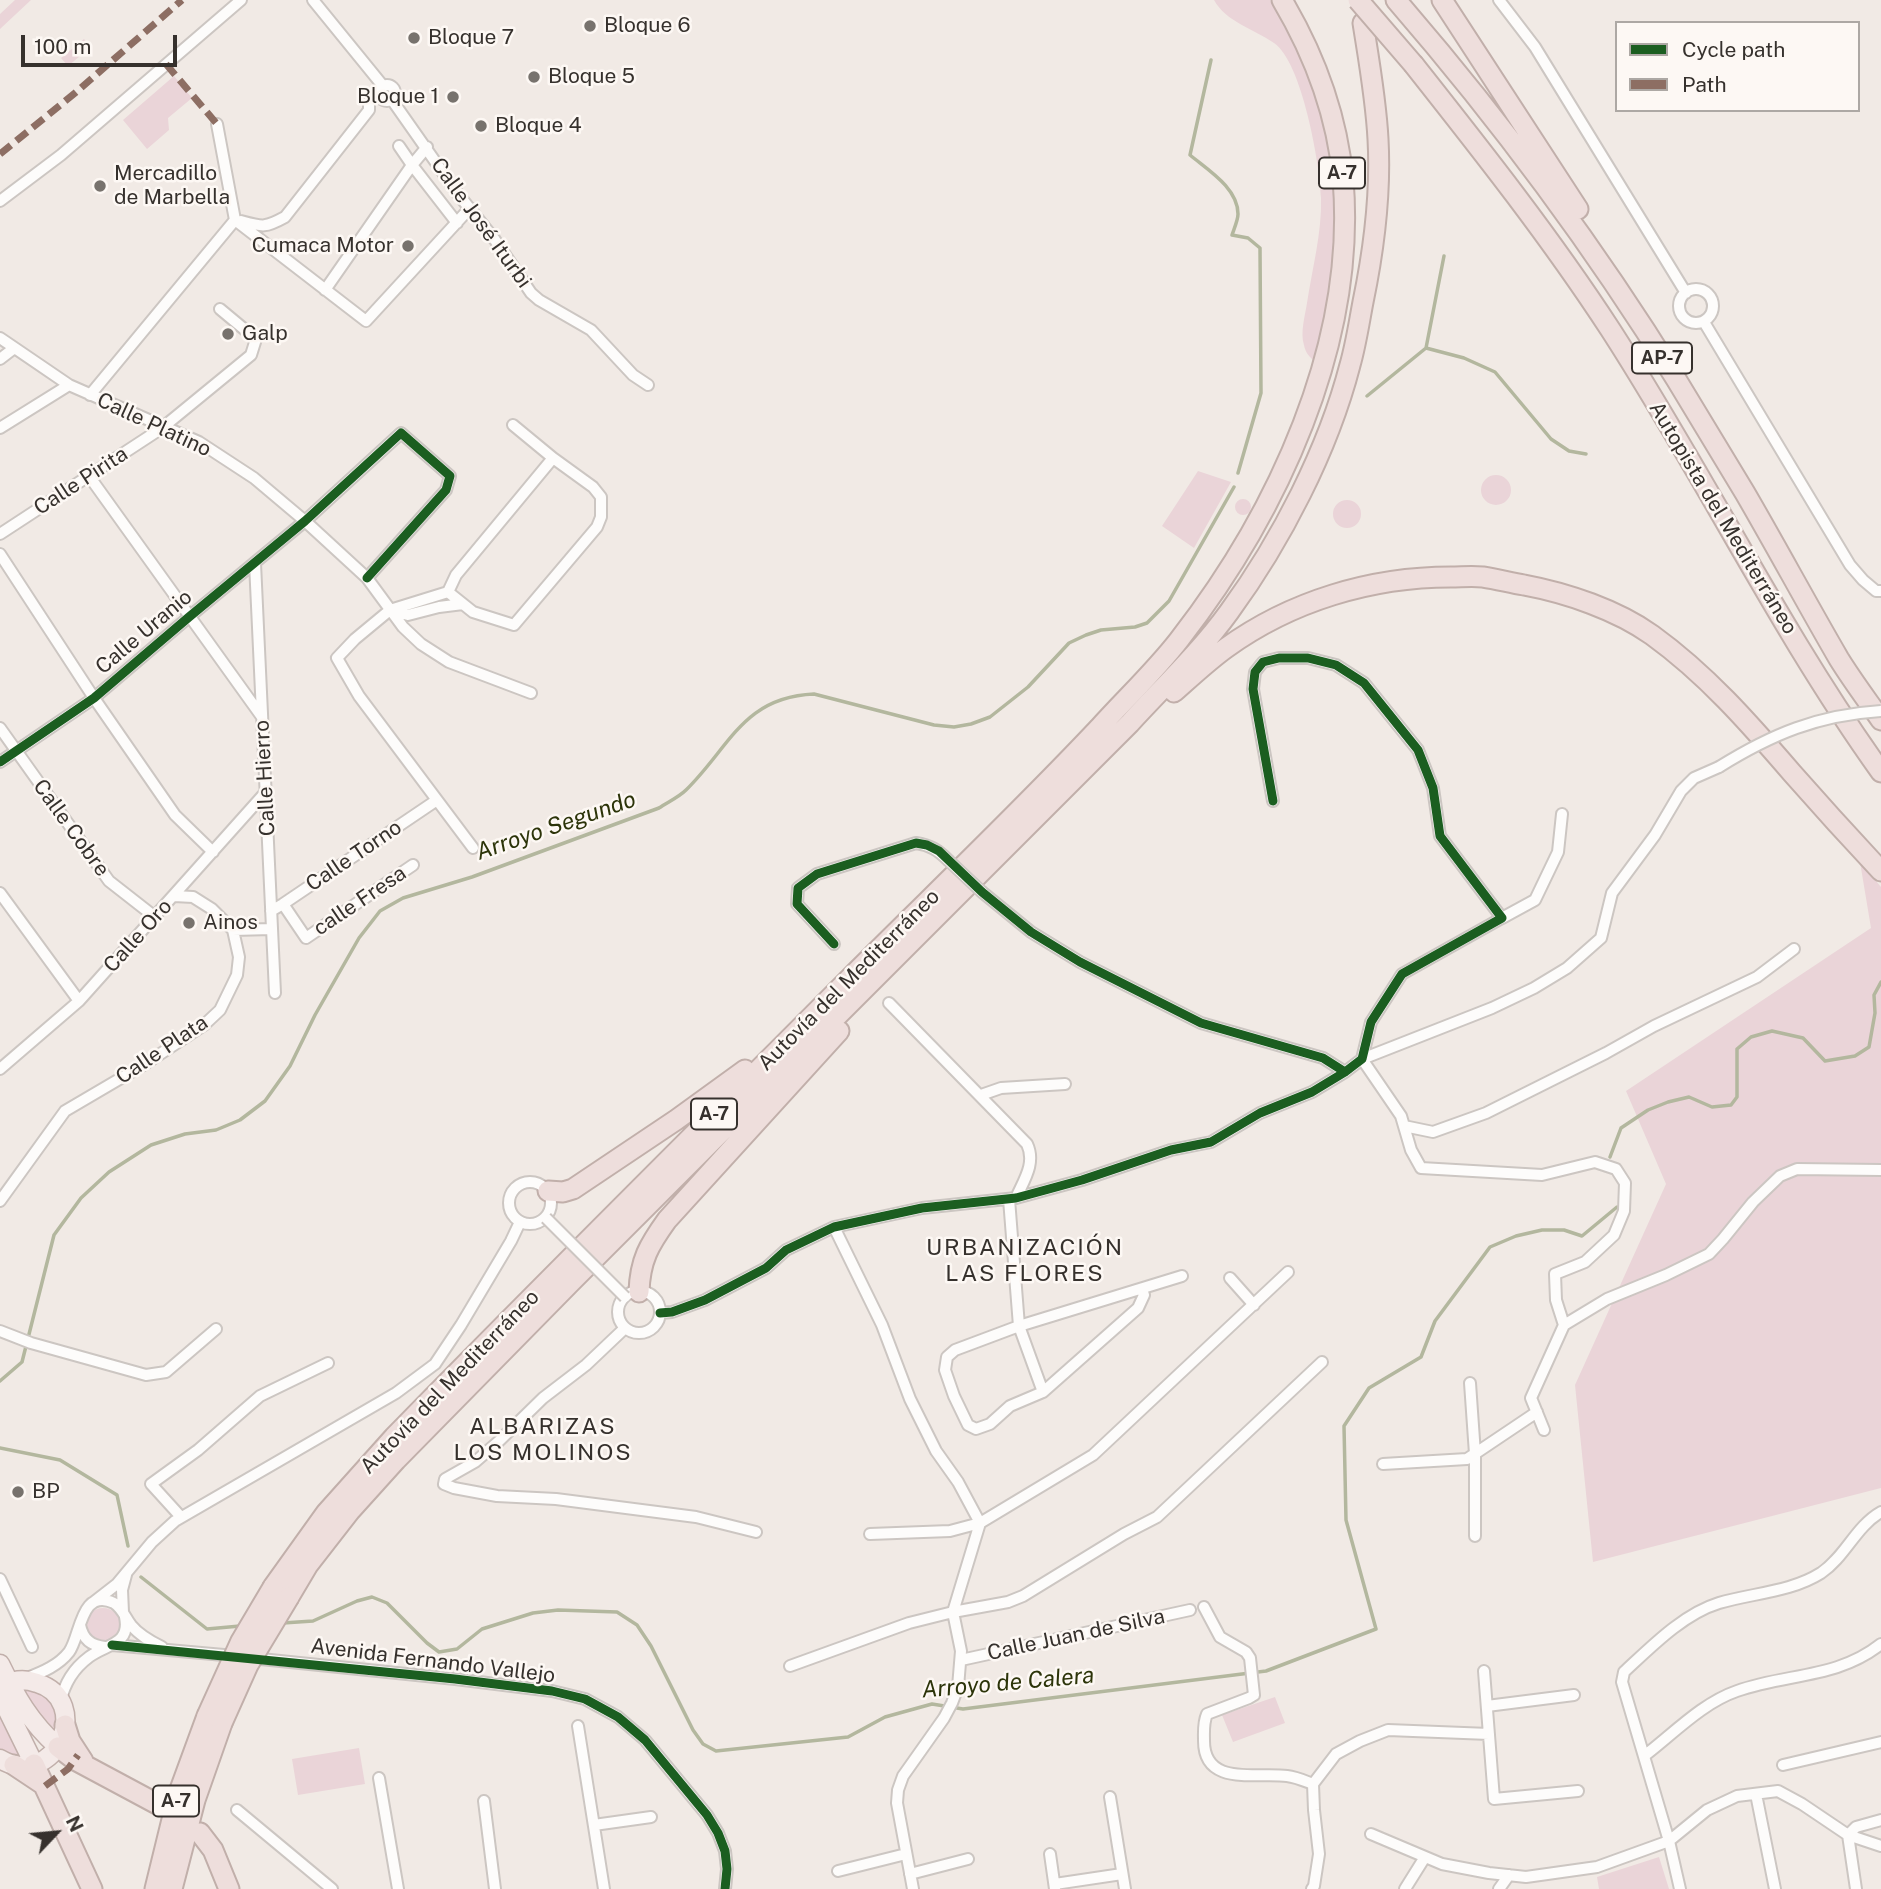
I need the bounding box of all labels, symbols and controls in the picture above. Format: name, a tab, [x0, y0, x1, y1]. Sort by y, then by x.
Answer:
place label: Bloque 6	[604, 13, 691, 39]
marker: Bloque 6	[582, 18, 598, 34]
scale bar	[24, 21, 180, 65]
legend	[1615, 21, 1860, 112]
place label: Bloque 7	[428, 25, 514, 51]
marker: Bloque 7	[406, 30, 422, 46]
text: 100 m	[34, 34, 91, 59]
text: Cycle path	[1682, 37, 1785, 62]
place label: Bloque 5	[548, 64, 635, 90]
marker: Bloque 5	[526, 69, 542, 85]
text: Path	[1682, 72, 1727, 97]
place label: Bloque 1	[357, 84, 439, 110]
marker: Bloque 1	[445, 89, 461, 105]
place label: Bloque 4	[495, 113, 582, 139]
marker: Bloque 4	[473, 118, 489, 134]
street label: Calle José Iturbi	[425, 153, 537, 293]
road number: A-7	[1319, 158, 1365, 188]
place label: Mercadillo de Marbella	[114, 161, 230, 211]
marker: Mercadillo de Marbella	[92, 178, 108, 194]
place label: Cumaca Motor	[252, 233, 394, 259]
marker: Cumaca Motor	[400, 238, 416, 254]
place label: Galp	[242, 321, 288, 347]
marker: Galp	[220, 326, 236, 342]
road number: AP-7	[1632, 342, 1692, 374]
street label: Calle Platino	[93, 388, 215, 462]
street label: Autopista del Mediterráneo	[1643, 397, 1803, 639]
street label: Calle Pirita	[29, 441, 133, 521]
street label: Calle Uranio	[91, 584, 197, 680]
street label: Calle Hierro	[249, 719, 281, 837]
street label: Calle Cobre	[27, 775, 115, 881]
water label: Arroyo Segundo	[472, 786, 640, 866]
street label: Calle Torno	[301, 815, 407, 897]
street label: calle Fresa	[309, 861, 411, 941]
street label: Autovía del Mediterráneo	[753, 884, 945, 1076]
street label: Calle Oro	[99, 894, 177, 978]
place label: Ainos	[203, 910, 258, 936]
marker: Ainos	[181, 915, 197, 931]
street label: Calle Plata	[111, 1010, 213, 1090]
road number: A-7	[691, 1098, 737, 1130]
district label: URBANIZACIÓN LAS FLORES	[928, 1234, 1122, 1288]
street label: Autovía del Mediterráneo	[355, 1285, 545, 1479]
district label: ALBARIZAS LOS MOLINOS	[455, 1413, 631, 1467]
place label: BP	[32, 1479, 60, 1505]
marker: BP	[10, 1484, 26, 1500]
street label: Calle Juan de Silva	[985, 1604, 1167, 1666]
street label: Avenida Fernando Vallejo	[309, 1634, 557, 1688]
water label: Arroyo de Calera	[921, 1662, 1095, 1704]
road number: A-7	[153, 1786, 199, 1816]
north arrow	[21, 1798, 91, 1868]
text: N	[62, 1812, 88, 1835]

